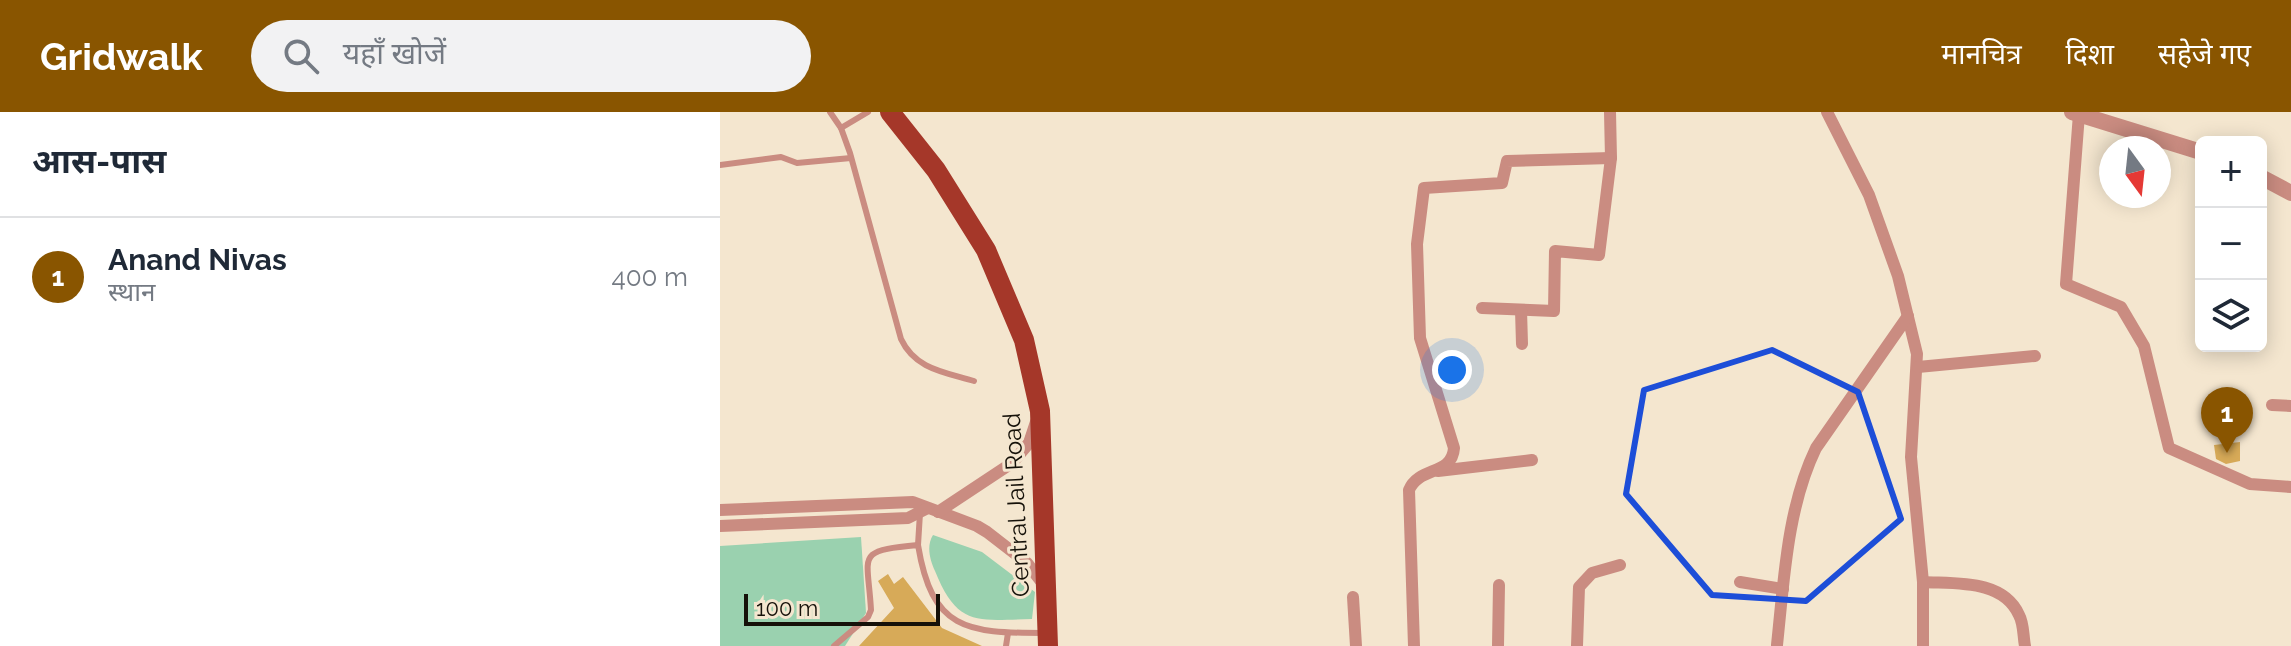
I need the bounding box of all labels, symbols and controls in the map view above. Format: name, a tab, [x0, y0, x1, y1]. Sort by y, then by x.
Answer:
search box	[251, 20, 811, 92]
text: Gridwalk	[40, 34, 203, 79]
icon: search	[279, 34, 323, 78]
text: यहाँ खोजें	[343, 36, 446, 71]
text: मानचित्र	[1942, 38, 2022, 71]
text: दिशा	[2066, 38, 2114, 71]
text: सहेजे गए	[2158, 38, 2251, 71]
north arrow	[2099, 136, 2171, 208]
map controls	[2195, 136, 2267, 352]
button: +	[2195, 136, 2267, 208]
text: आस-पास	[32, 141, 166, 181]
button: −	[2195, 208, 2267, 280]
text: Anand Nivas	[108, 242, 287, 277]
text: 1	[52, 262, 64, 292]
text: 400 m	[611, 262, 688, 292]
text: स्थान	[108, 277, 155, 307]
button: layers	[2195, 280, 2267, 352]
your location	[1432, 350, 1472, 390]
pin: 1	[2201, 387, 2253, 453]
street label: Central Jail Road	[997, 412, 1035, 598]
scale bar	[744, 590, 940, 626]
text: 100 m	[756, 595, 818, 621]

